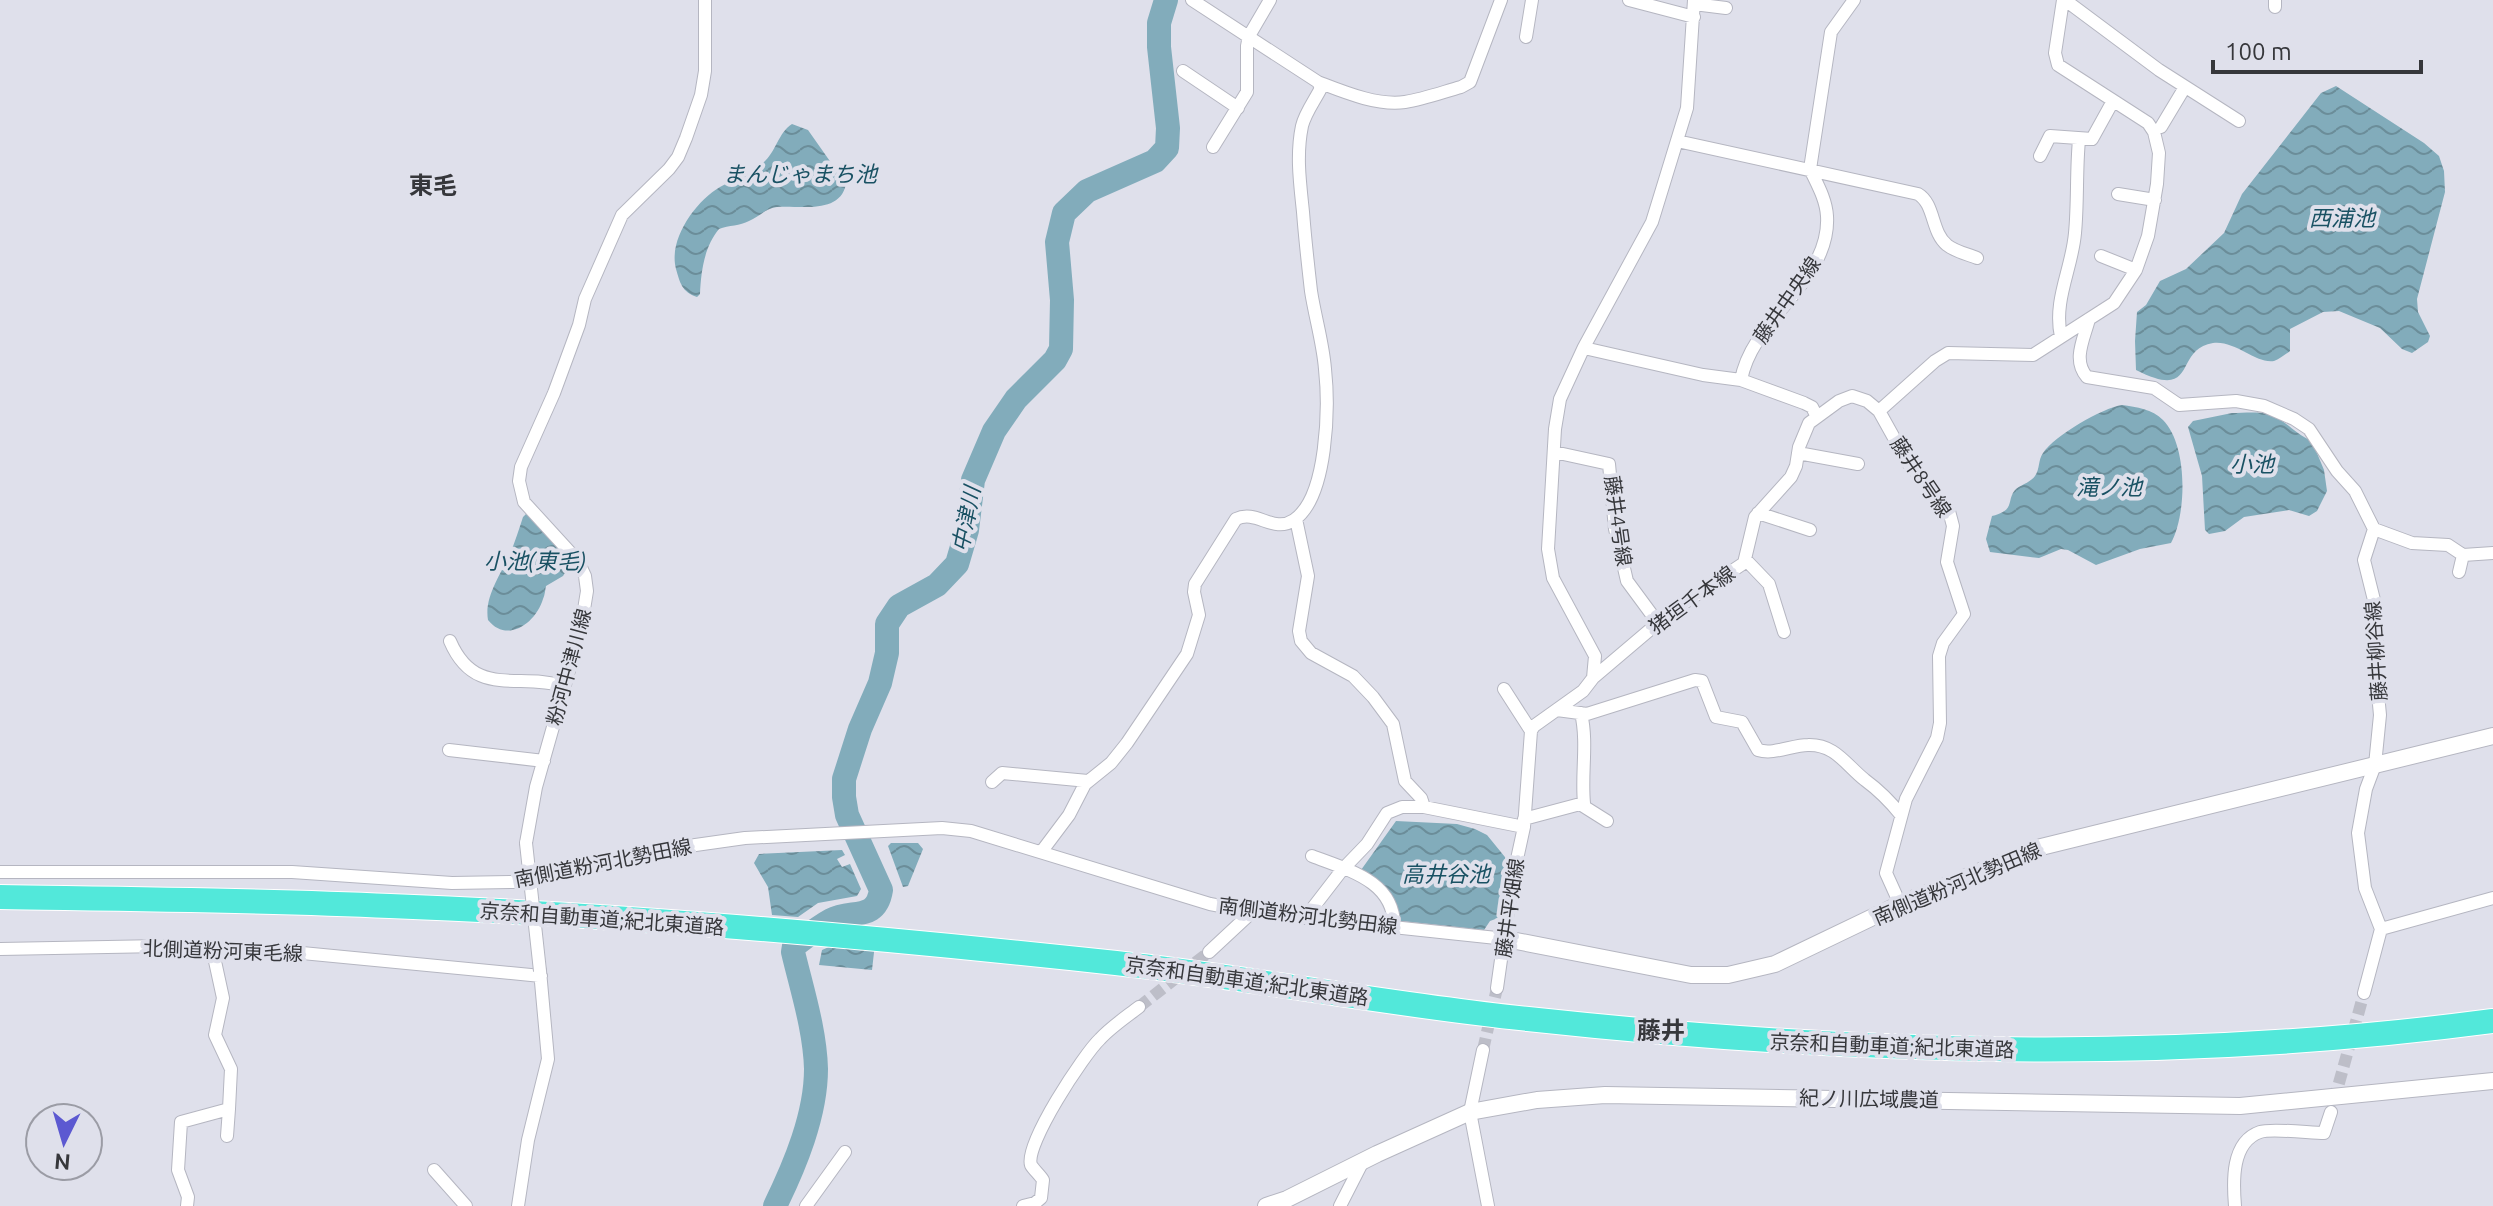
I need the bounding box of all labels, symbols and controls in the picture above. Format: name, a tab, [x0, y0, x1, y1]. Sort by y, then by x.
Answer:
scale bar	[2213, 24, 2421, 74]
text: 100 m	[2225, 38, 2292, 65]
water label: まんじゃまち池	[723, 161, 879, 186]
district label: 東毛	[409, 172, 457, 199]
water label: 西浦池	[2309, 205, 2377, 230]
street label: 藤井中央線	[1748, 252, 1825, 347]
street label: 藤井8号線	[1886, 432, 1956, 521]
water label: 小池	[2230, 451, 2276, 476]
street label: 藤井4号線	[1601, 474, 1636, 568]
water label: 滝ノ池	[2076, 474, 2144, 499]
water label: 中津川	[947, 482, 984, 554]
water label: 小池(東毛)	[484, 548, 586, 574]
street label: 猪垣千本線	[1644, 561, 1739, 638]
street label: 藤井柳谷線	[2361, 600, 2390, 702]
street label: 粉河中津川線	[542, 606, 595, 728]
street label: 南側道粉河北勢田線	[512, 834, 693, 891]
street label: 南側道粉河北勢田線	[1869, 838, 2044, 929]
street label: 藤井平畑線	[1491, 857, 1528, 959]
water label: 高井谷池	[1402, 861, 1492, 886]
street label: 南側道粉河北勢田線	[1217, 893, 1399, 938]
street label: 京奈和自動車道;紀北東道路	[479, 898, 725, 939]
street label: 北側道粉河東毛線	[143, 936, 303, 965]
street label: 京奈和自動車道;紀北東道路	[1124, 952, 1370, 1009]
district label: 藤井	[1637, 1017, 1685, 1044]
street label: 京奈和自動車道;紀北東道路	[1769, 1030, 2015, 1061]
street label: 紀ノ川広域農道	[1799, 1086, 1939, 1111]
north arrow	[24, 1102, 104, 1182]
text: N	[53, 1149, 71, 1176]

